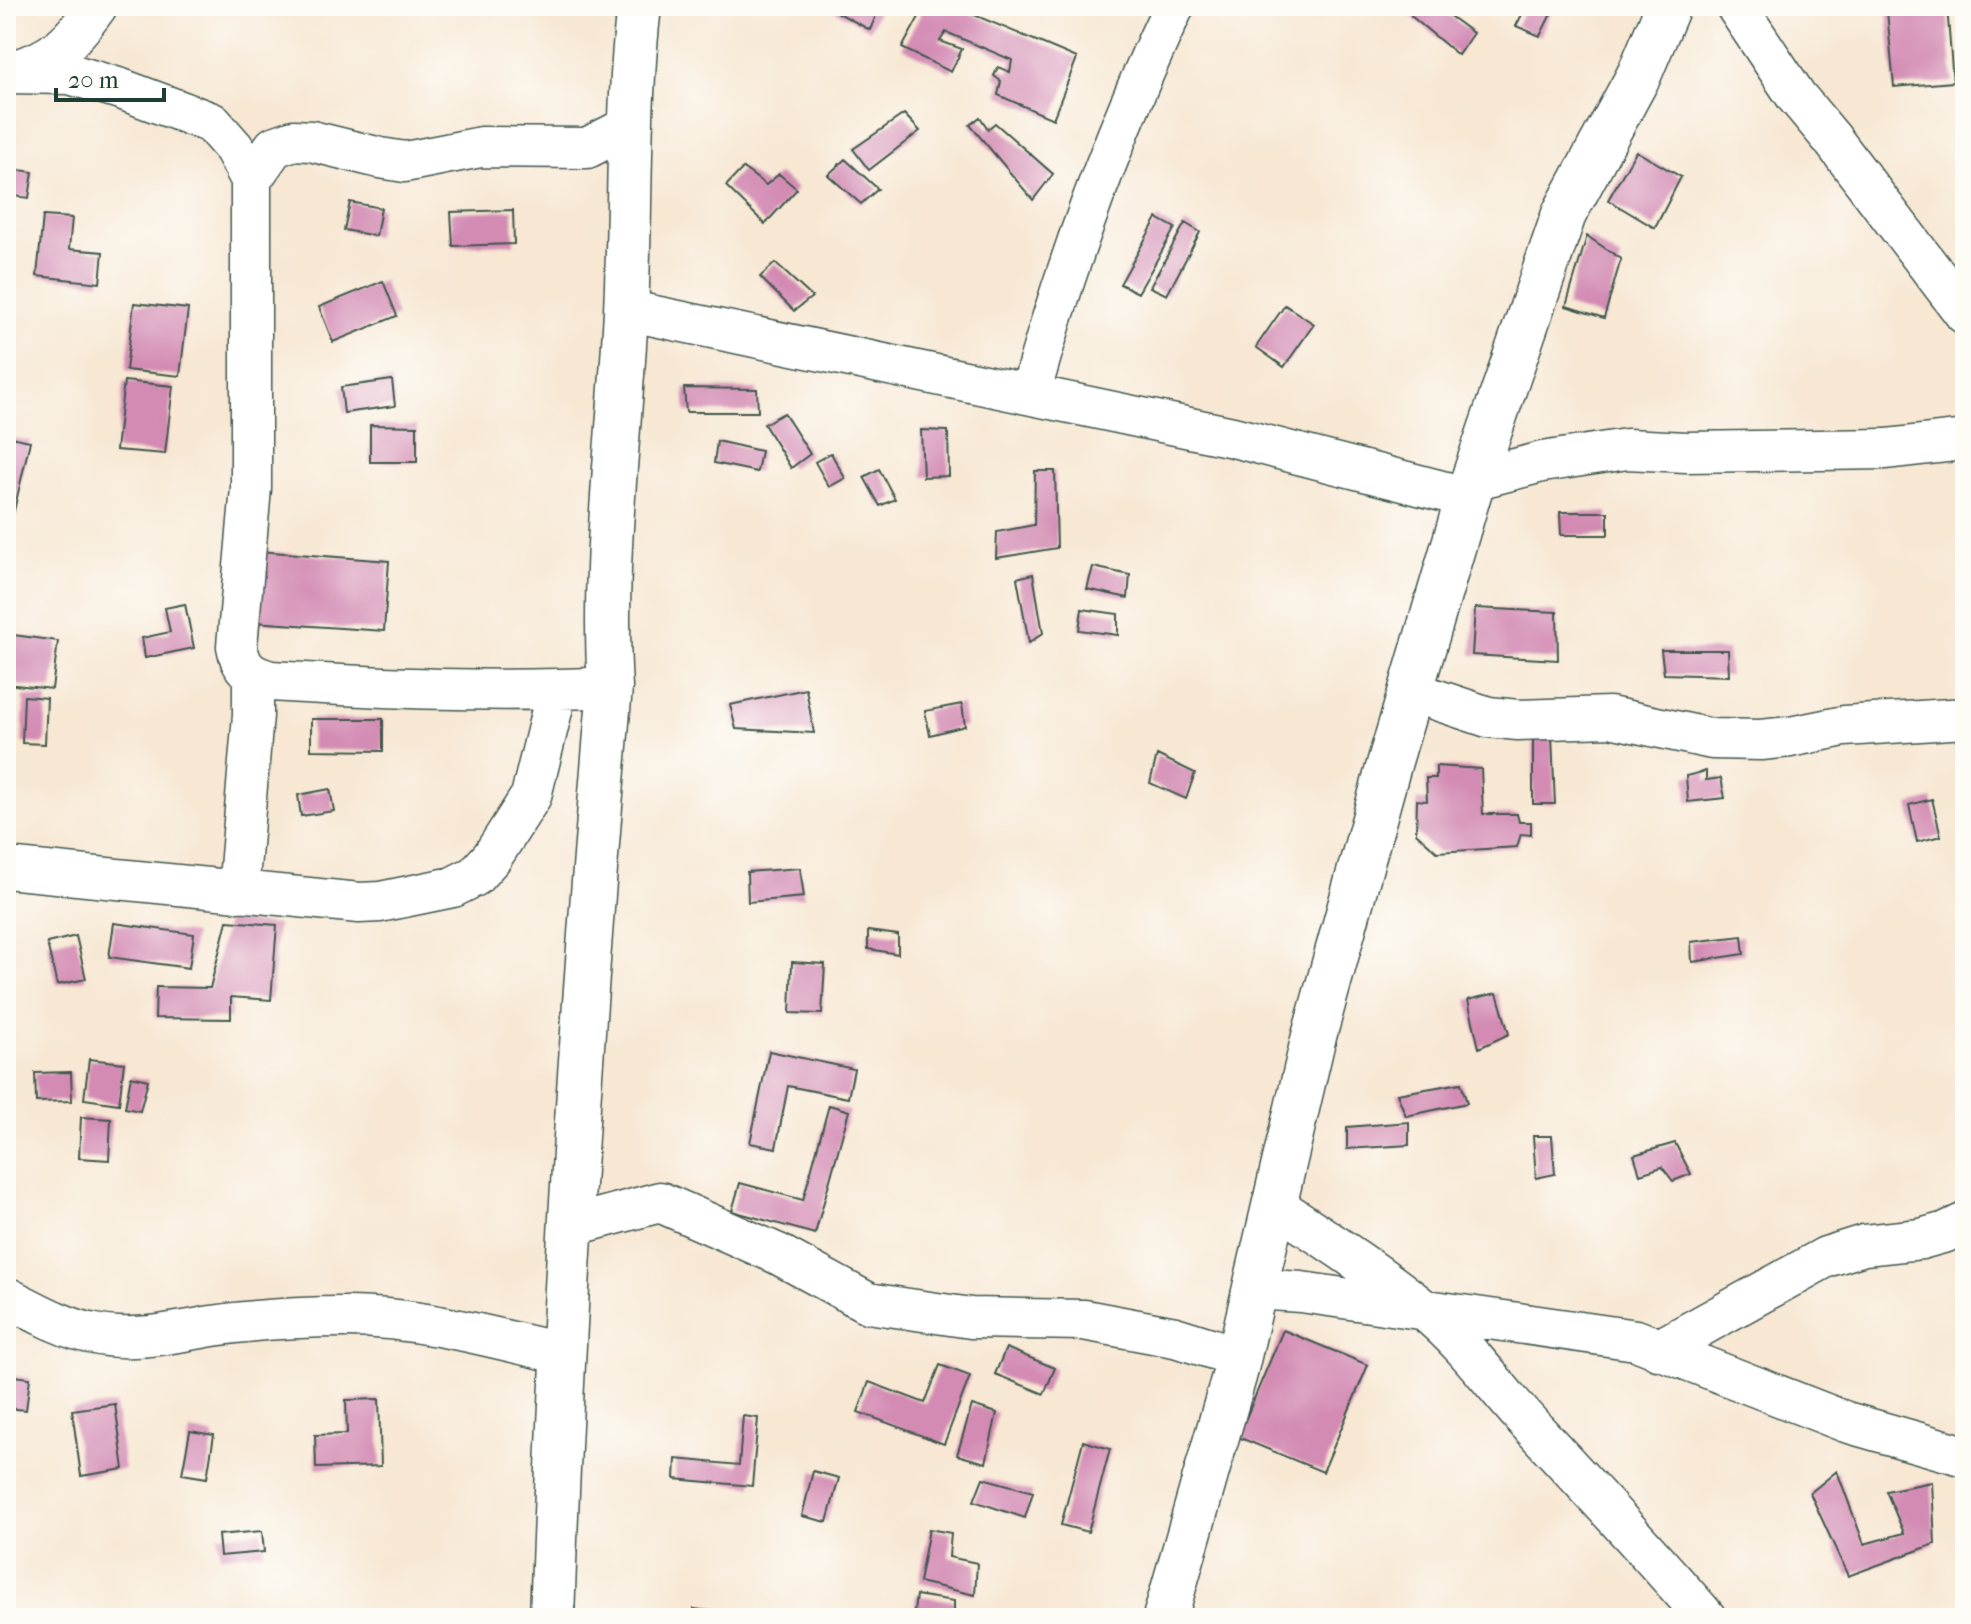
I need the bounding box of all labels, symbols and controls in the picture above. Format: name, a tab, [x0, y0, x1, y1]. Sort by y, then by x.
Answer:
scale bar	[56, 52, 164, 102]
text: 20 m	[68, 66, 119, 94]

